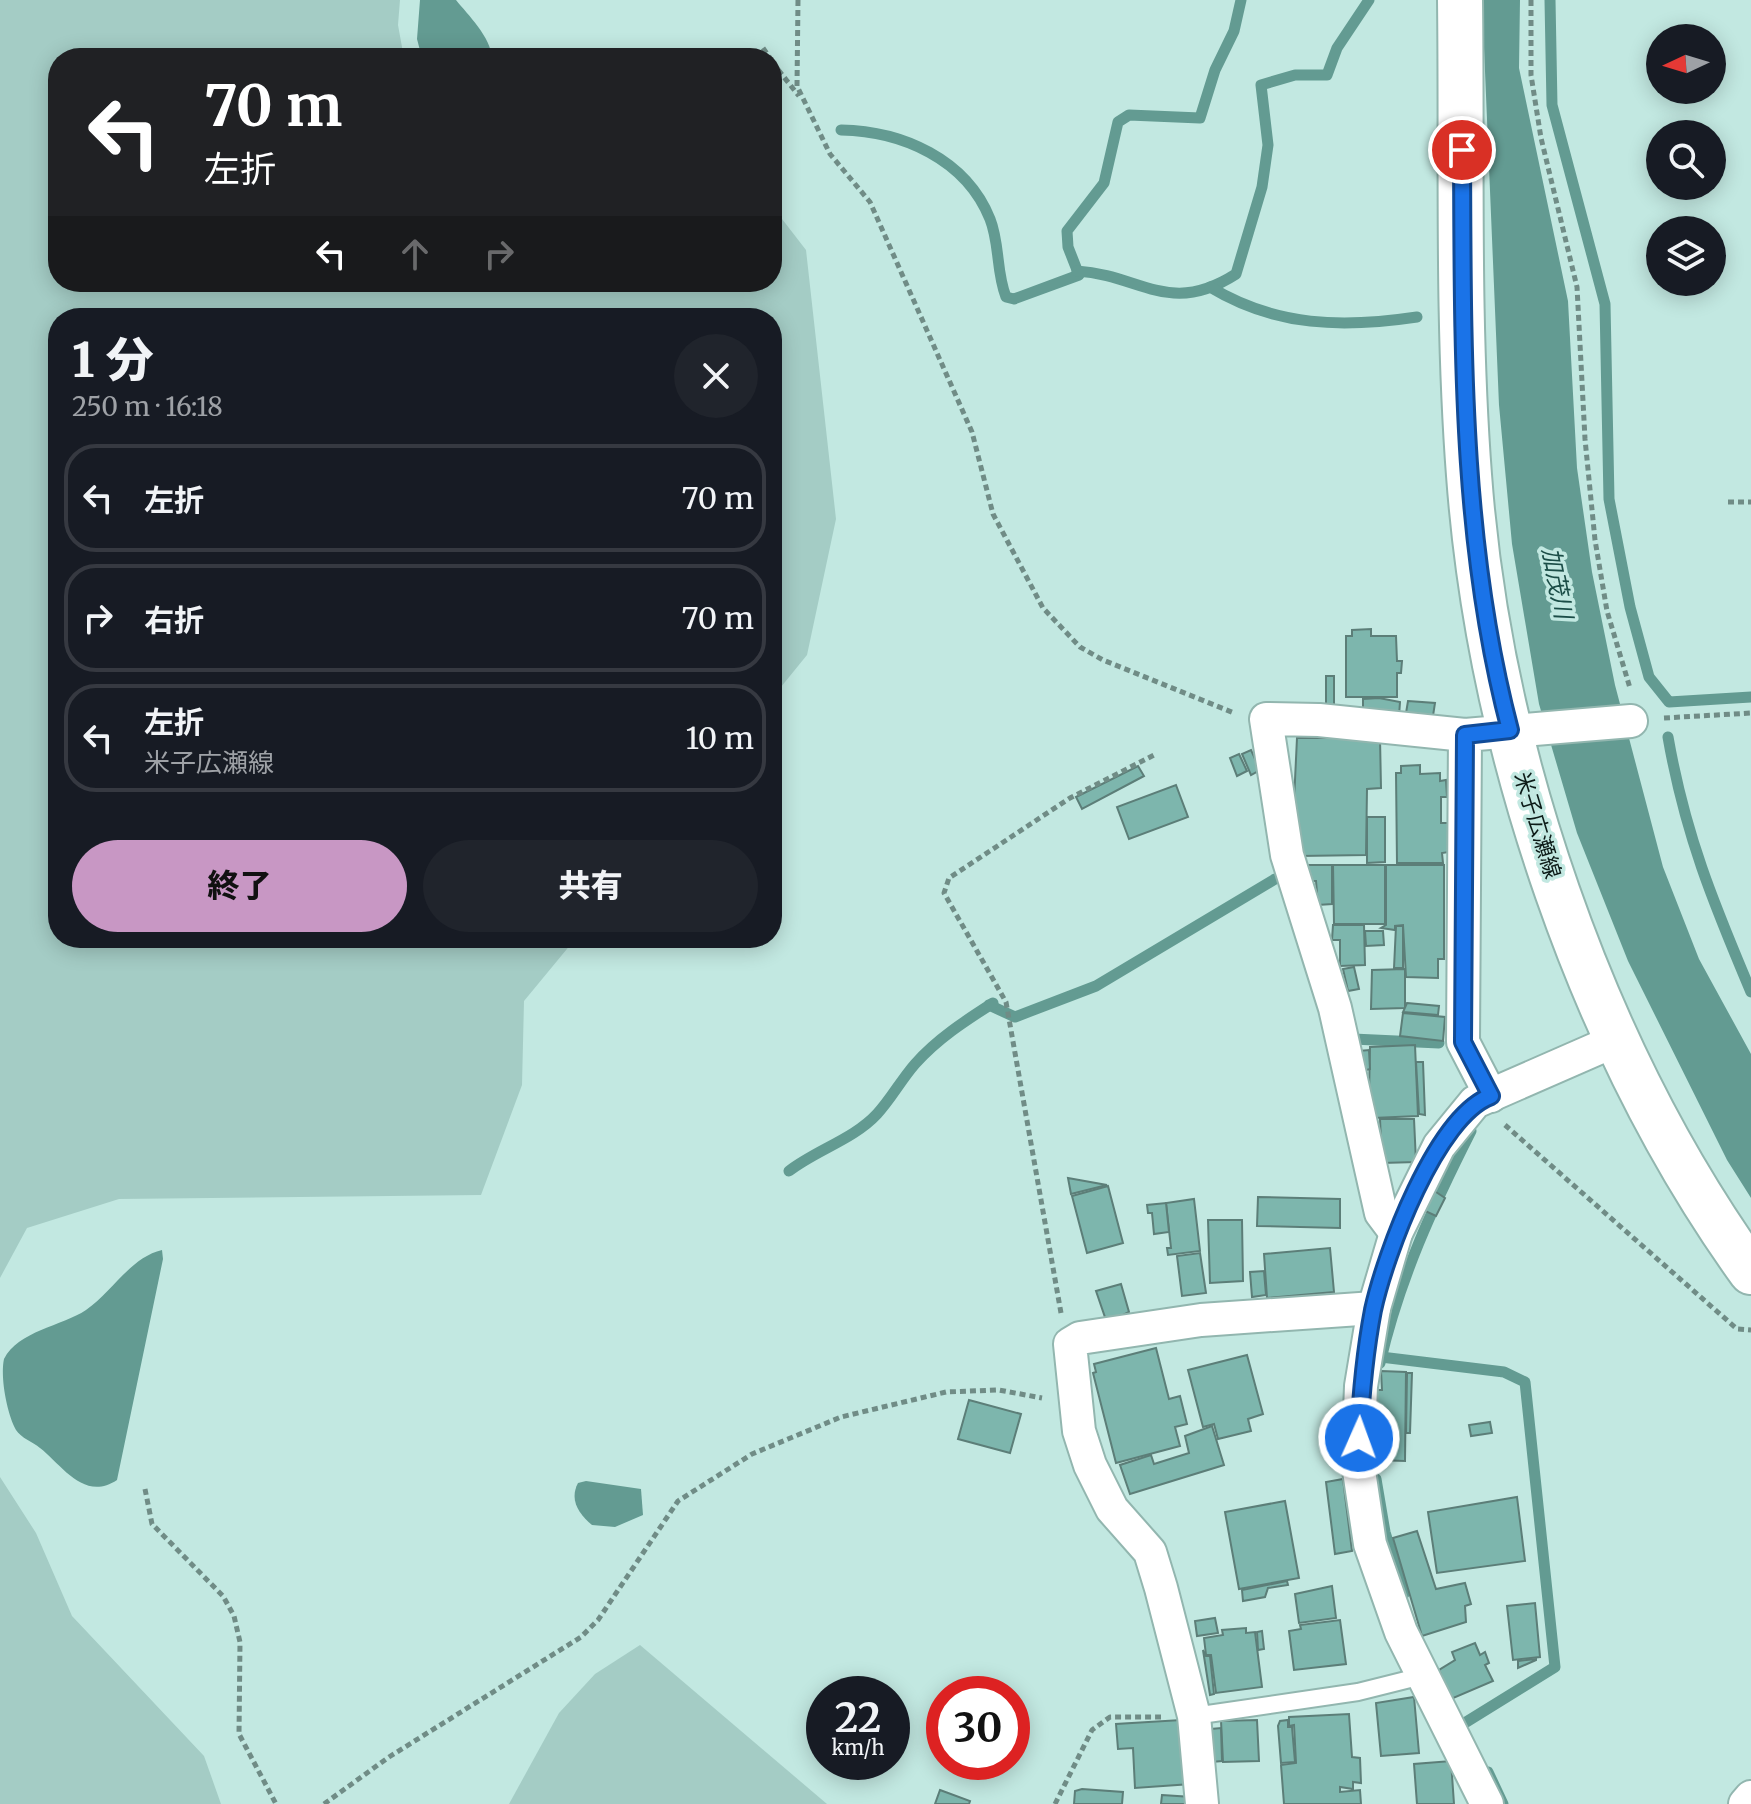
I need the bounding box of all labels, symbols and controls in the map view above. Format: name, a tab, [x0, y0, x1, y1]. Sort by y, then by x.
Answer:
north arrow	[1646, 24, 1726, 104]
map controls	[1646, 24, 1726, 296]
text: 70 m	[204, 71, 342, 141]
icon: left	[72, 80, 176, 184]
pin	[1428, 116, 1496, 184]
button: search	[1646, 120, 1726, 200]
icon: arrive	[1440, 128, 1484, 172]
text: 左折	[204, 147, 276, 192]
button: layers	[1646, 216, 1726, 296]
icon: left	[309, 232, 353, 276]
icon: ahead	[393, 232, 437, 276]
icon: right	[477, 232, 521, 276]
text: 1 分	[72, 330, 154, 390]
button: close	[674, 334, 758, 418]
text: 250 m · 16:18	[72, 390, 223, 423]
icon: left	[76, 476, 120, 520]
text: 70 m	[681, 479, 754, 517]
text: 左折	[144, 481, 204, 519]
water label: 加茂川	[1535, 545, 1580, 624]
icon: right	[76, 596, 120, 640]
text: 70 m	[681, 599, 754, 637]
text: 右折	[144, 601, 204, 639]
text: 左折	[144, 703, 204, 741]
icon: left	[76, 716, 120, 760]
text: 10 m	[686, 719, 754, 757]
text: 米子広瀬線	[144, 746, 274, 779]
street label: 米子広瀬線	[1509, 768, 1567, 882]
button: 終了	[72, 840, 407, 932]
button: 共有	[423, 840, 758, 932]
position arrow	[1317, 1396, 1401, 1480]
speed limit sign: 30	[926, 1676, 1030, 1780]
text: 22	[835, 1693, 881, 1743]
text: km/h	[832, 1735, 884, 1760]

